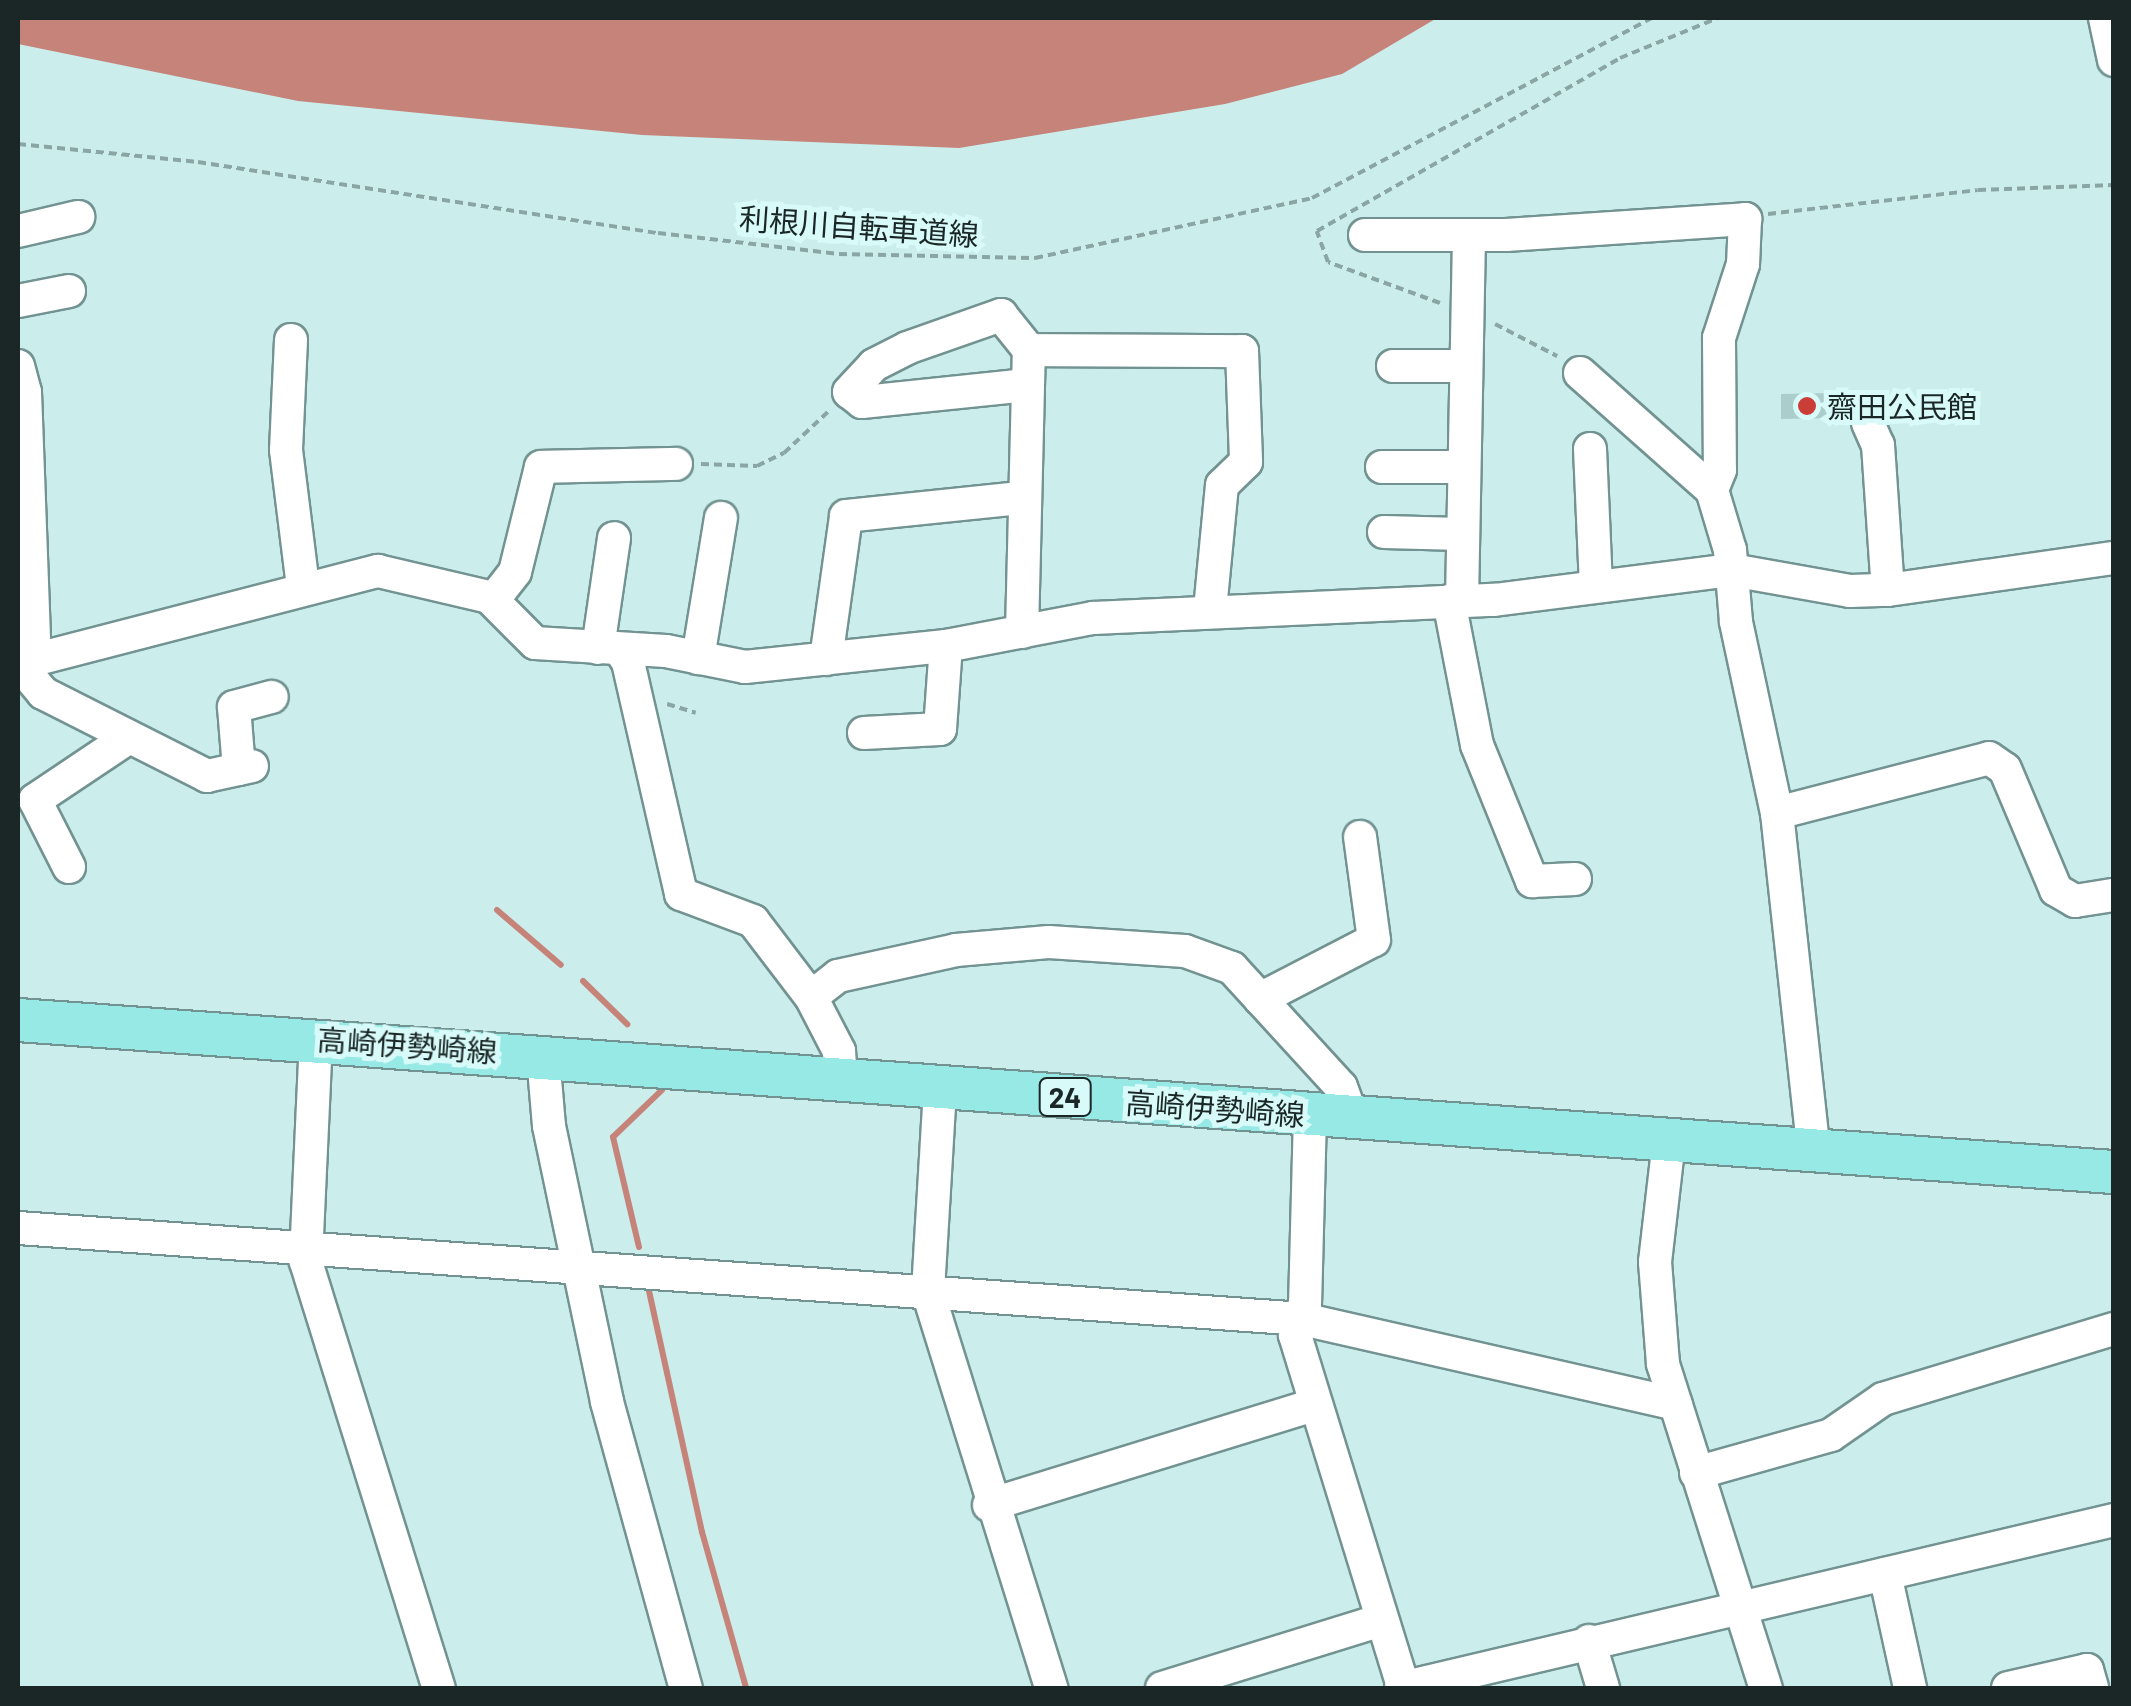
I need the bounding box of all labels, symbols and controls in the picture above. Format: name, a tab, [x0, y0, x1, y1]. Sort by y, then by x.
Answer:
street label: 利根川自転車道線	[738, 200, 980, 252]
place label: 齋田公民館	[1827, 388, 1977, 424]
marker: 齋田公民館	[1796, 395, 1818, 417]
street label: 高崎伊勢崎線	[316, 1021, 498, 1069]
road number: 24	[1038, 1074, 1092, 1120]
street label: 高崎伊勢崎線	[1124, 1084, 1306, 1132]

